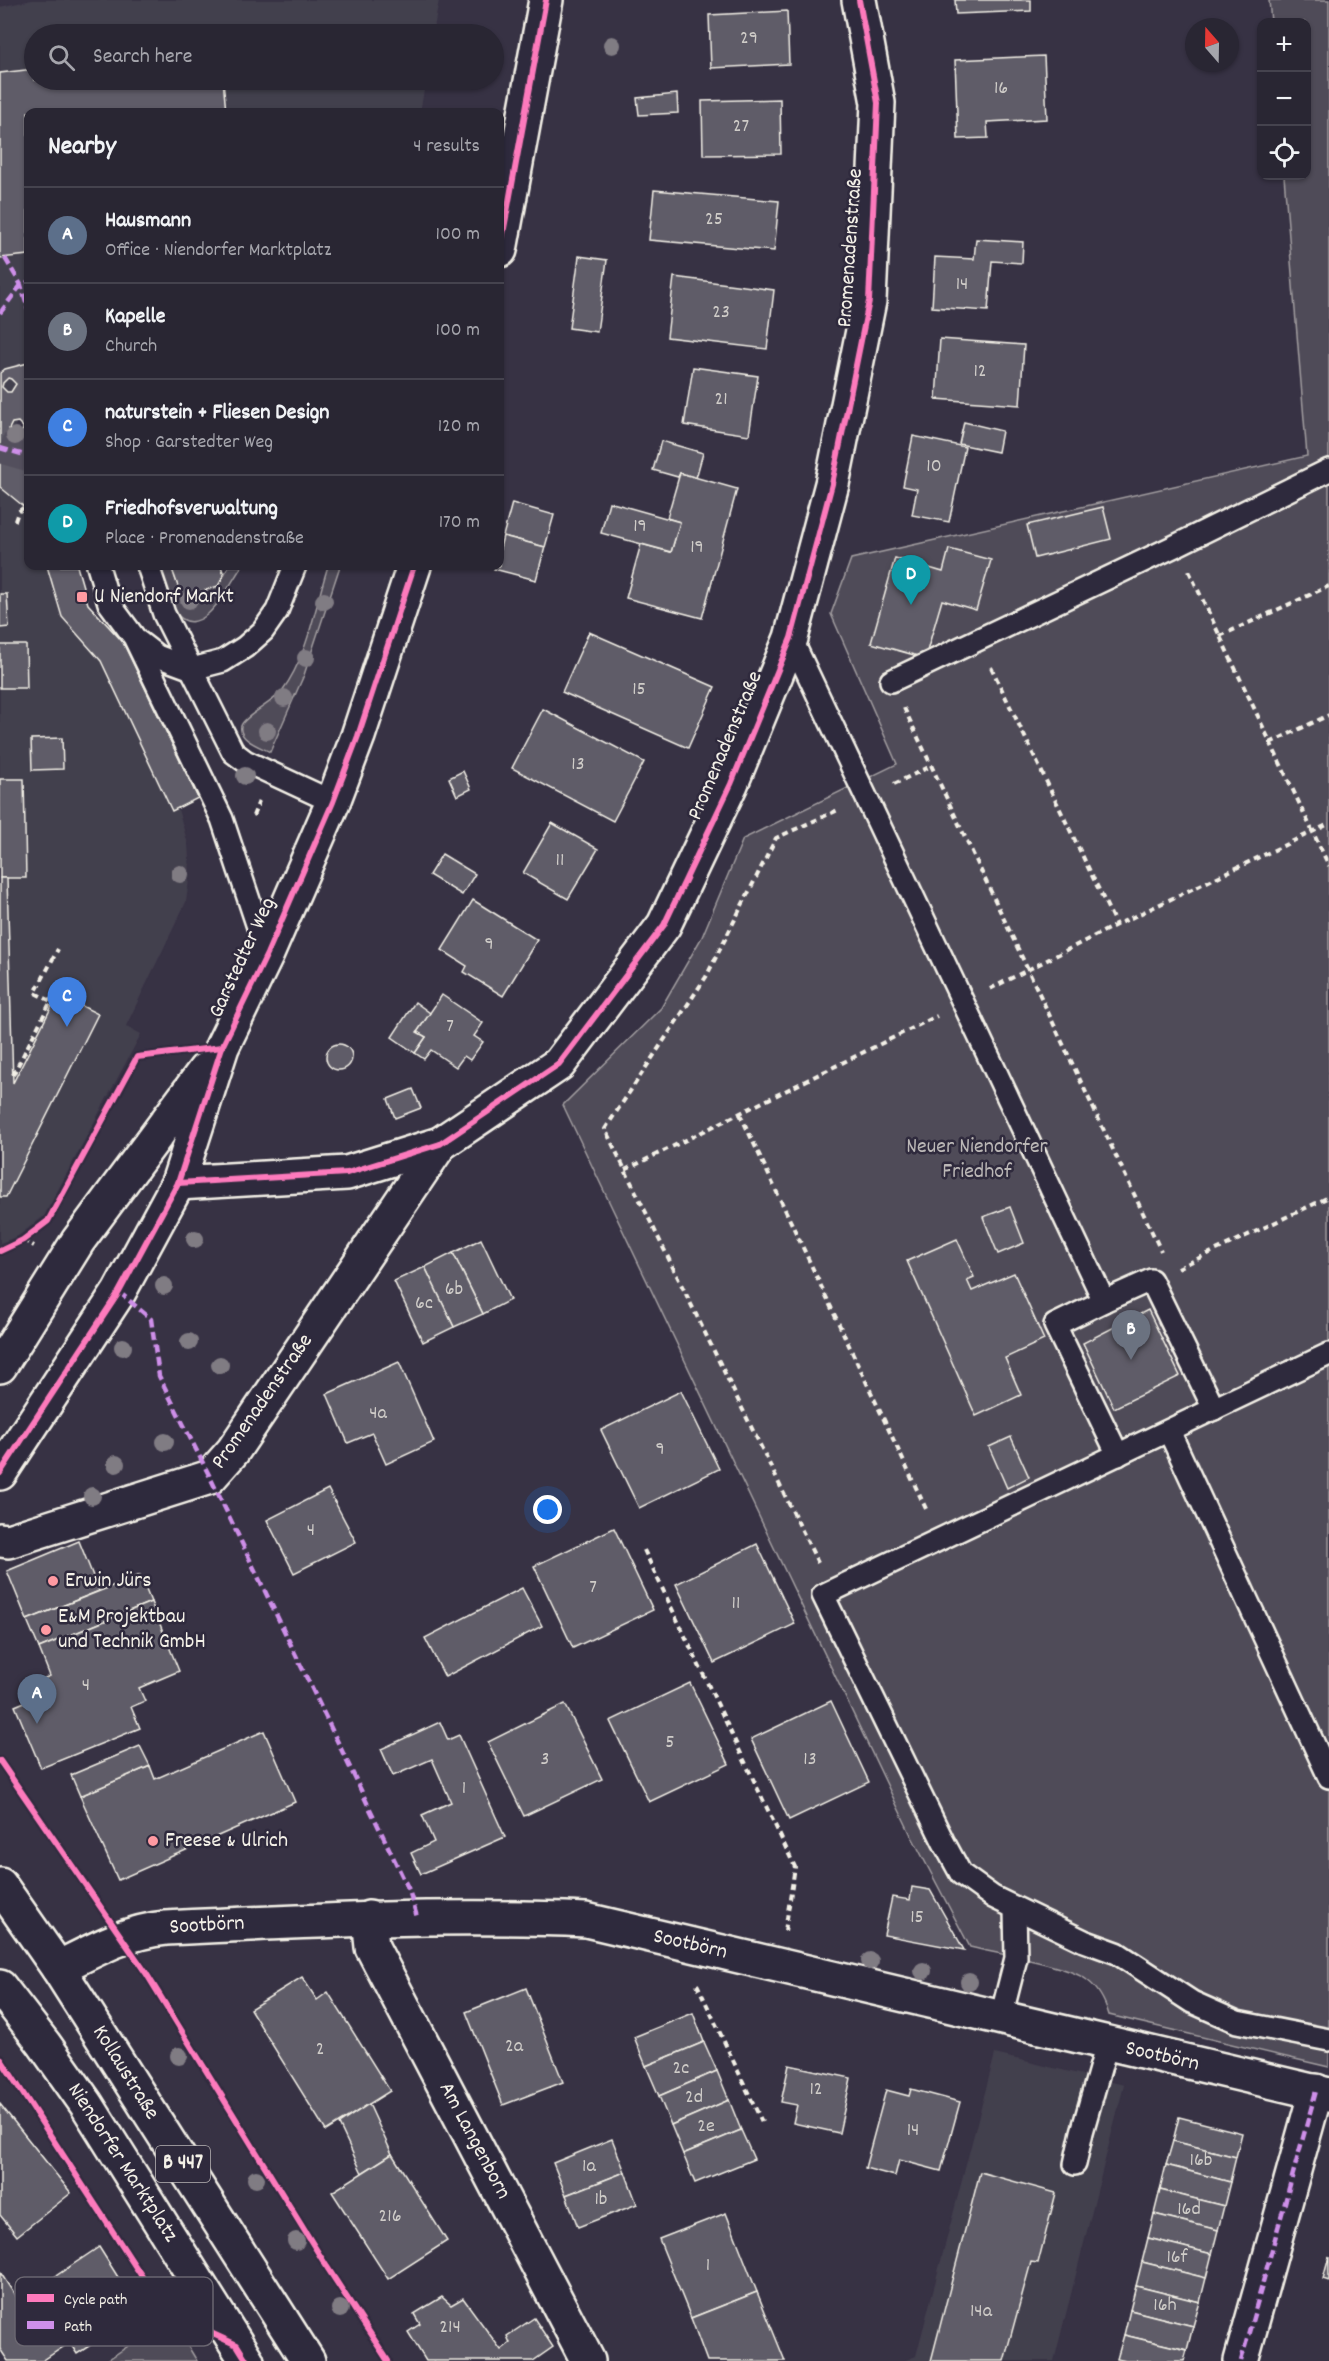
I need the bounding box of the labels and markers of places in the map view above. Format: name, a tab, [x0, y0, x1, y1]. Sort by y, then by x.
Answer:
pin: D	[892, 556, 930, 605]
place label: U Niendorf Markt	[94, 582, 234, 613]
marker: U Niendorf Markt	[75, 590, 89, 604]
pin: C	[48, 978, 86, 1027]
pin: B	[1112, 1310, 1150, 1360]
place label: Erwin Jürs	[65, 1566, 151, 1597]
marker: Erwin Jürs	[46, 1574, 60, 1588]
place label: E&M Projektbau und Technik GmbH	[58, 1602, 206, 1658]
marker: E&M Projektbau und Technik GmbH	[39, 1623, 53, 1637]
pin: A	[18, 1674, 57, 1724]
place label: Freese & Ulrich	[165, 1826, 288, 1857]
marker: Freese & Ulrich	[146, 1834, 160, 1848]

